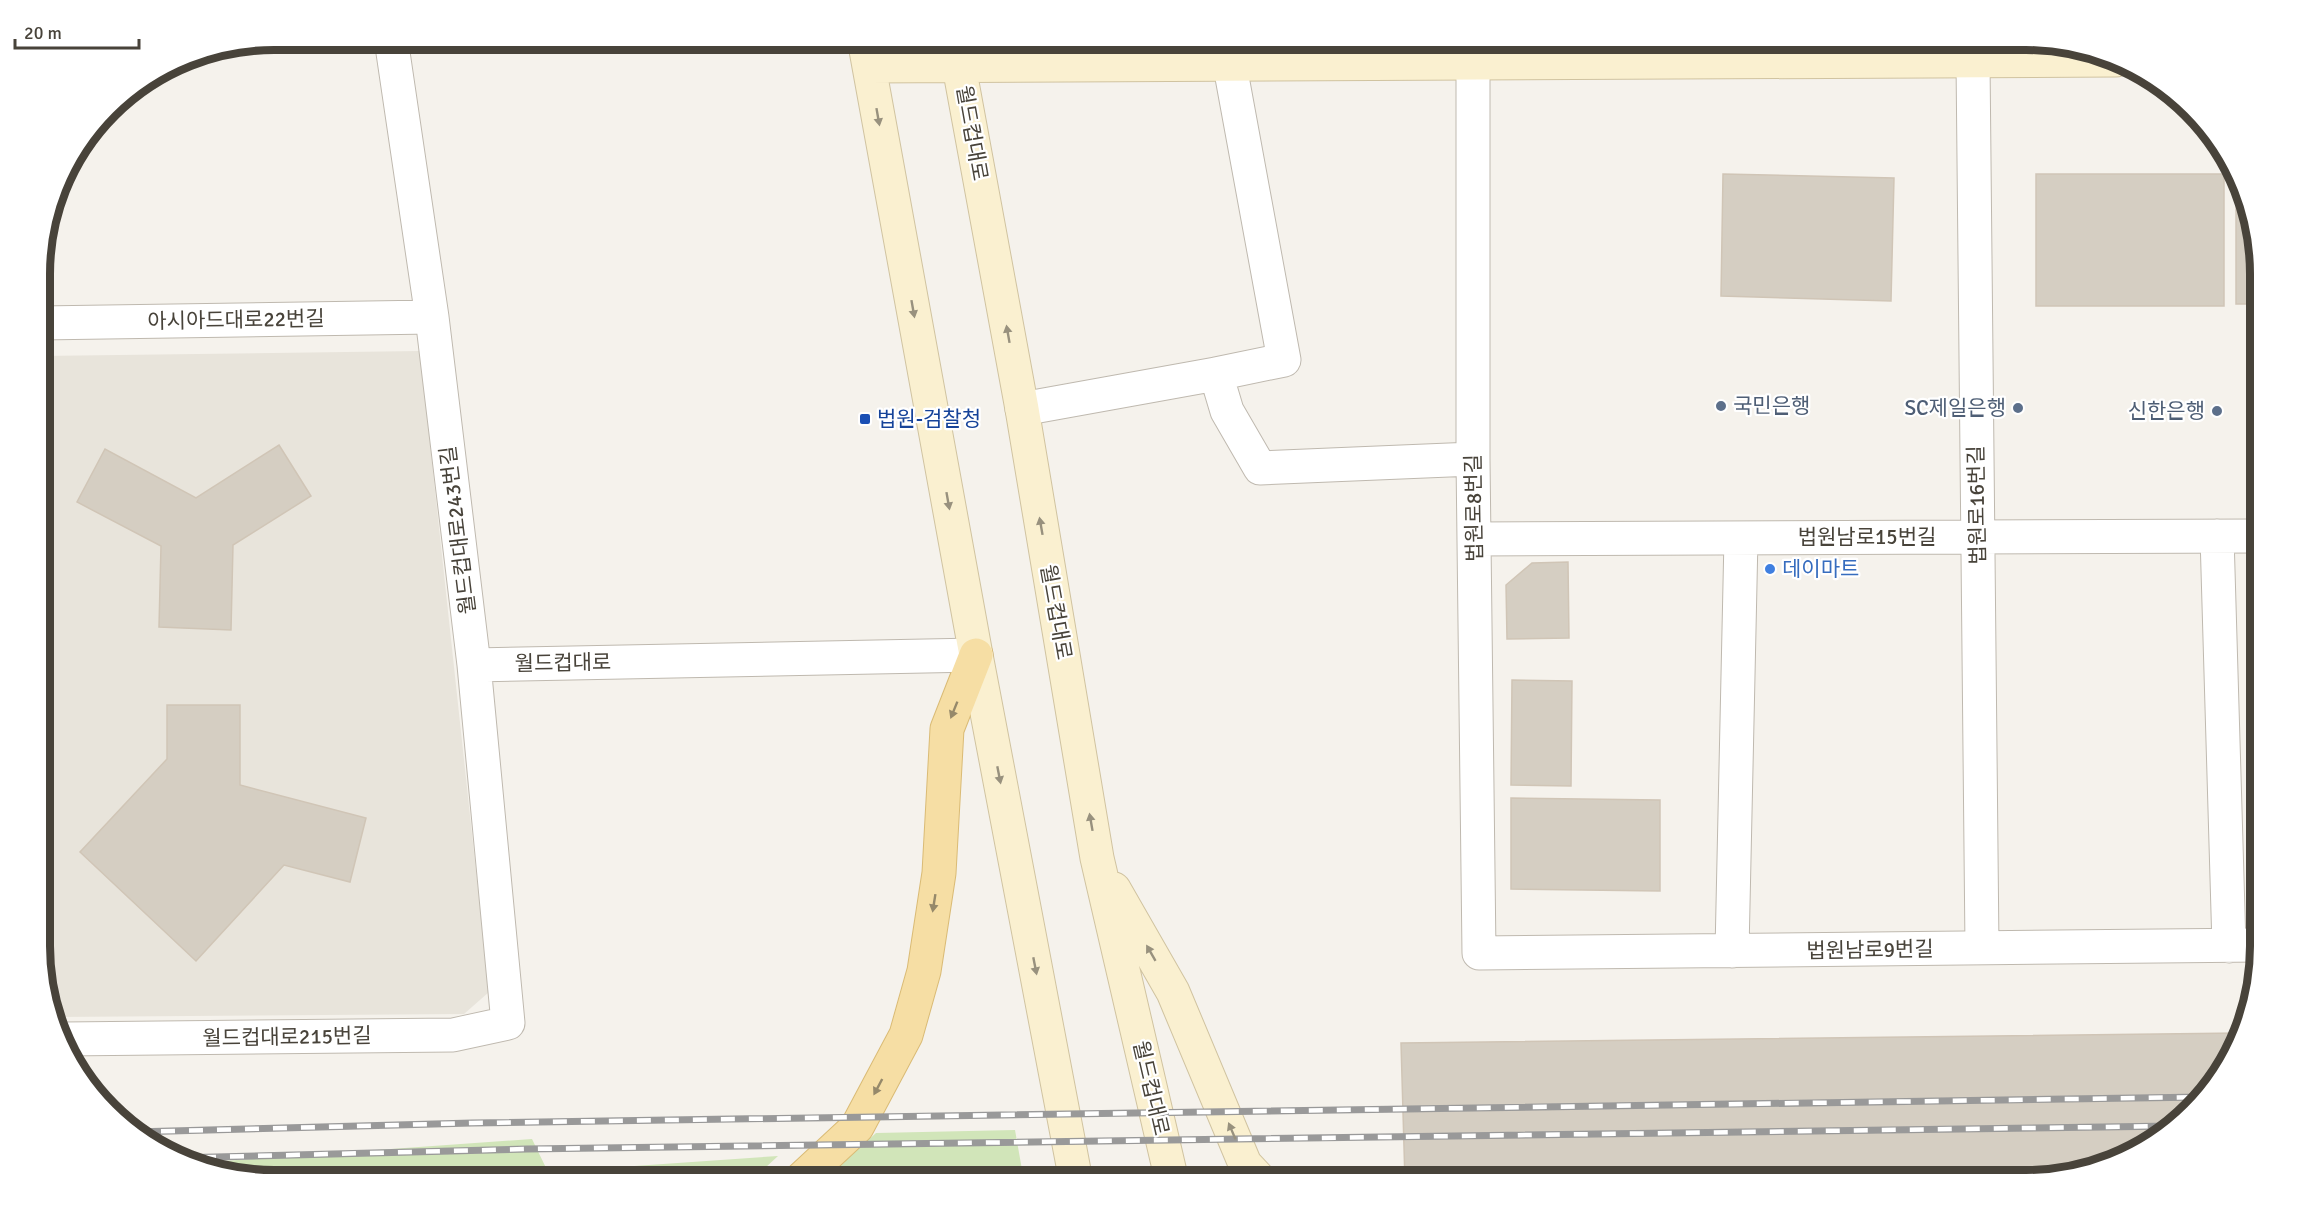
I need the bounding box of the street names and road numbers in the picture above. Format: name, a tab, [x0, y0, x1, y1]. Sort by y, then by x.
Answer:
street label: 월드컵대로	[951, 83, 993, 183]
street label: 아시아드대로22번길	[147, 305, 325, 335]
street label: 월드컵대로243번길	[435, 444, 481, 616]
street label: 법원로16번길	[1963, 445, 1991, 565]
street label: 법원로8번길	[1460, 454, 1488, 562]
street label: 법원남로15번길	[1798, 524, 1936, 550]
street label: 월드컵대로	[1035, 562, 1077, 662]
street label: 월드컵대로	[514, 649, 612, 677]
street label: 법원남로9번길	[1806, 936, 1934, 964]
street label: 월드컵대로215번길	[202, 1023, 372, 1051]
street label: 월드컵대로	[1127, 1038, 1175, 1138]

